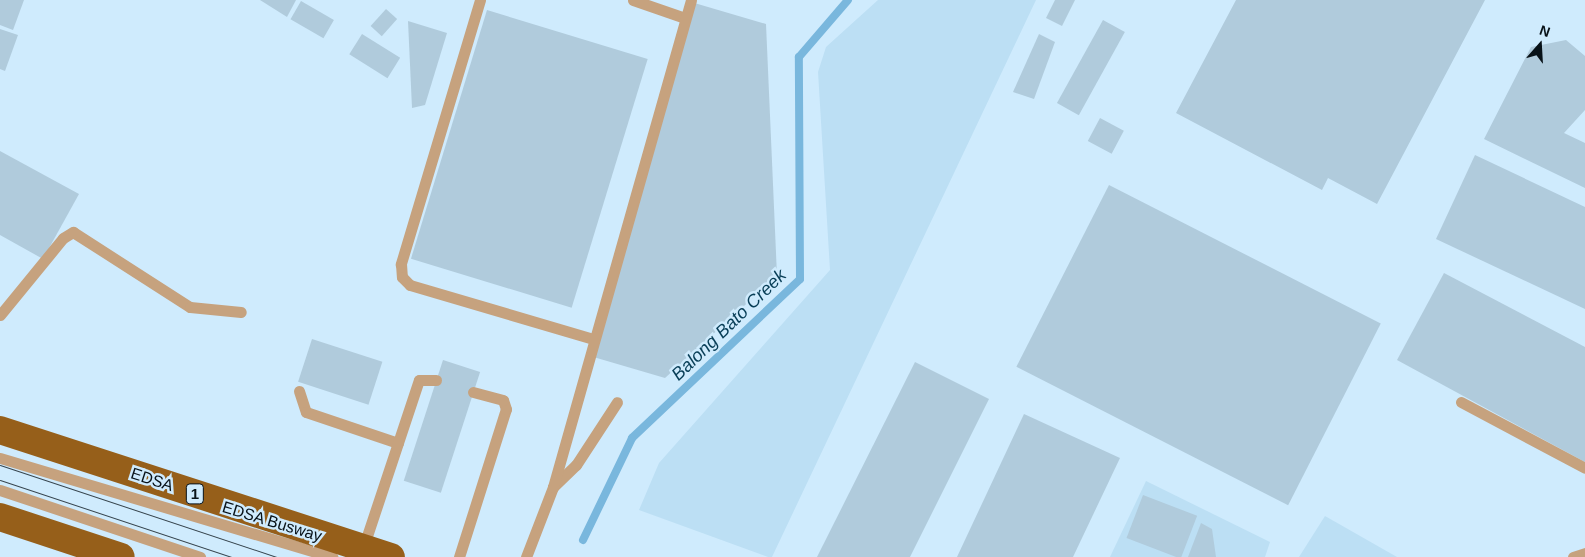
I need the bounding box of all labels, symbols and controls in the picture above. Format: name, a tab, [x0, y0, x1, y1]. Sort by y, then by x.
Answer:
north arrow	[1515, 20, 1565, 70]
text: N	[1537, 22, 1552, 40]
water label: Balong Bato Creek	[667, 265, 791, 385]
street label: EDSA	[128, 464, 176, 496]
road number: 1	[185, 482, 205, 506]
street label: EDSA Busway	[219, 498, 325, 546]

